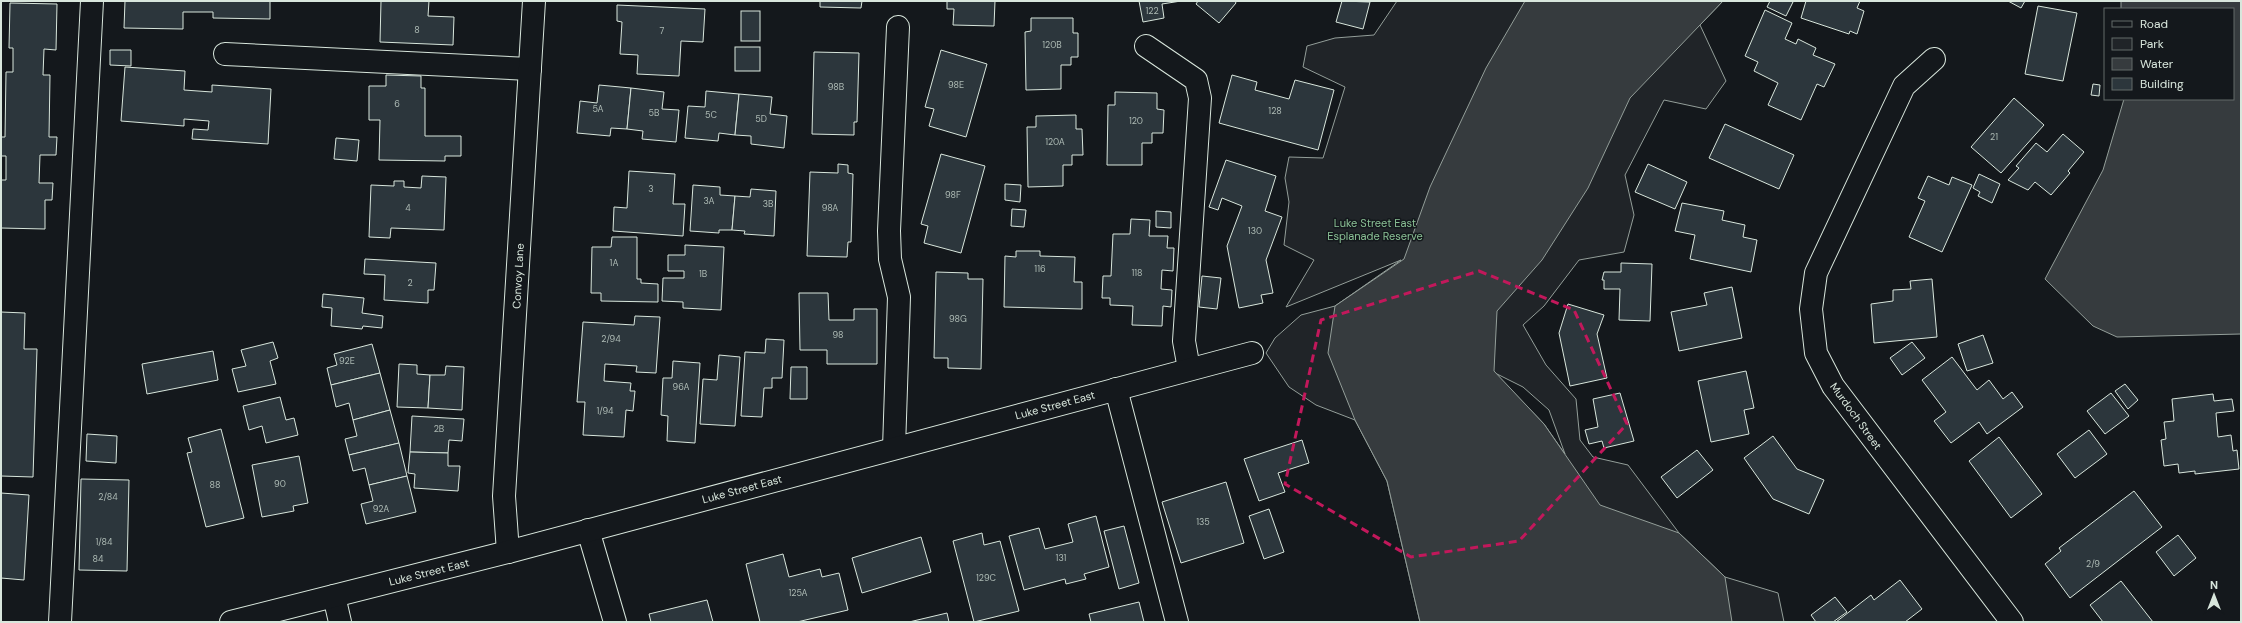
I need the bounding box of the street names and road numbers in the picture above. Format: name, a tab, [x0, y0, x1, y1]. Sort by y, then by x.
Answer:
street label: Convoy Lane	[509, 243, 527, 309]
street label: Murdoch Street	[1827, 380, 1885, 452]
street label: Luke Street East	[1013, 388, 1097, 422]
street label: Luke Street East	[700, 472, 784, 506]
street label: Luke Street East	[387, 555, 471, 589]

